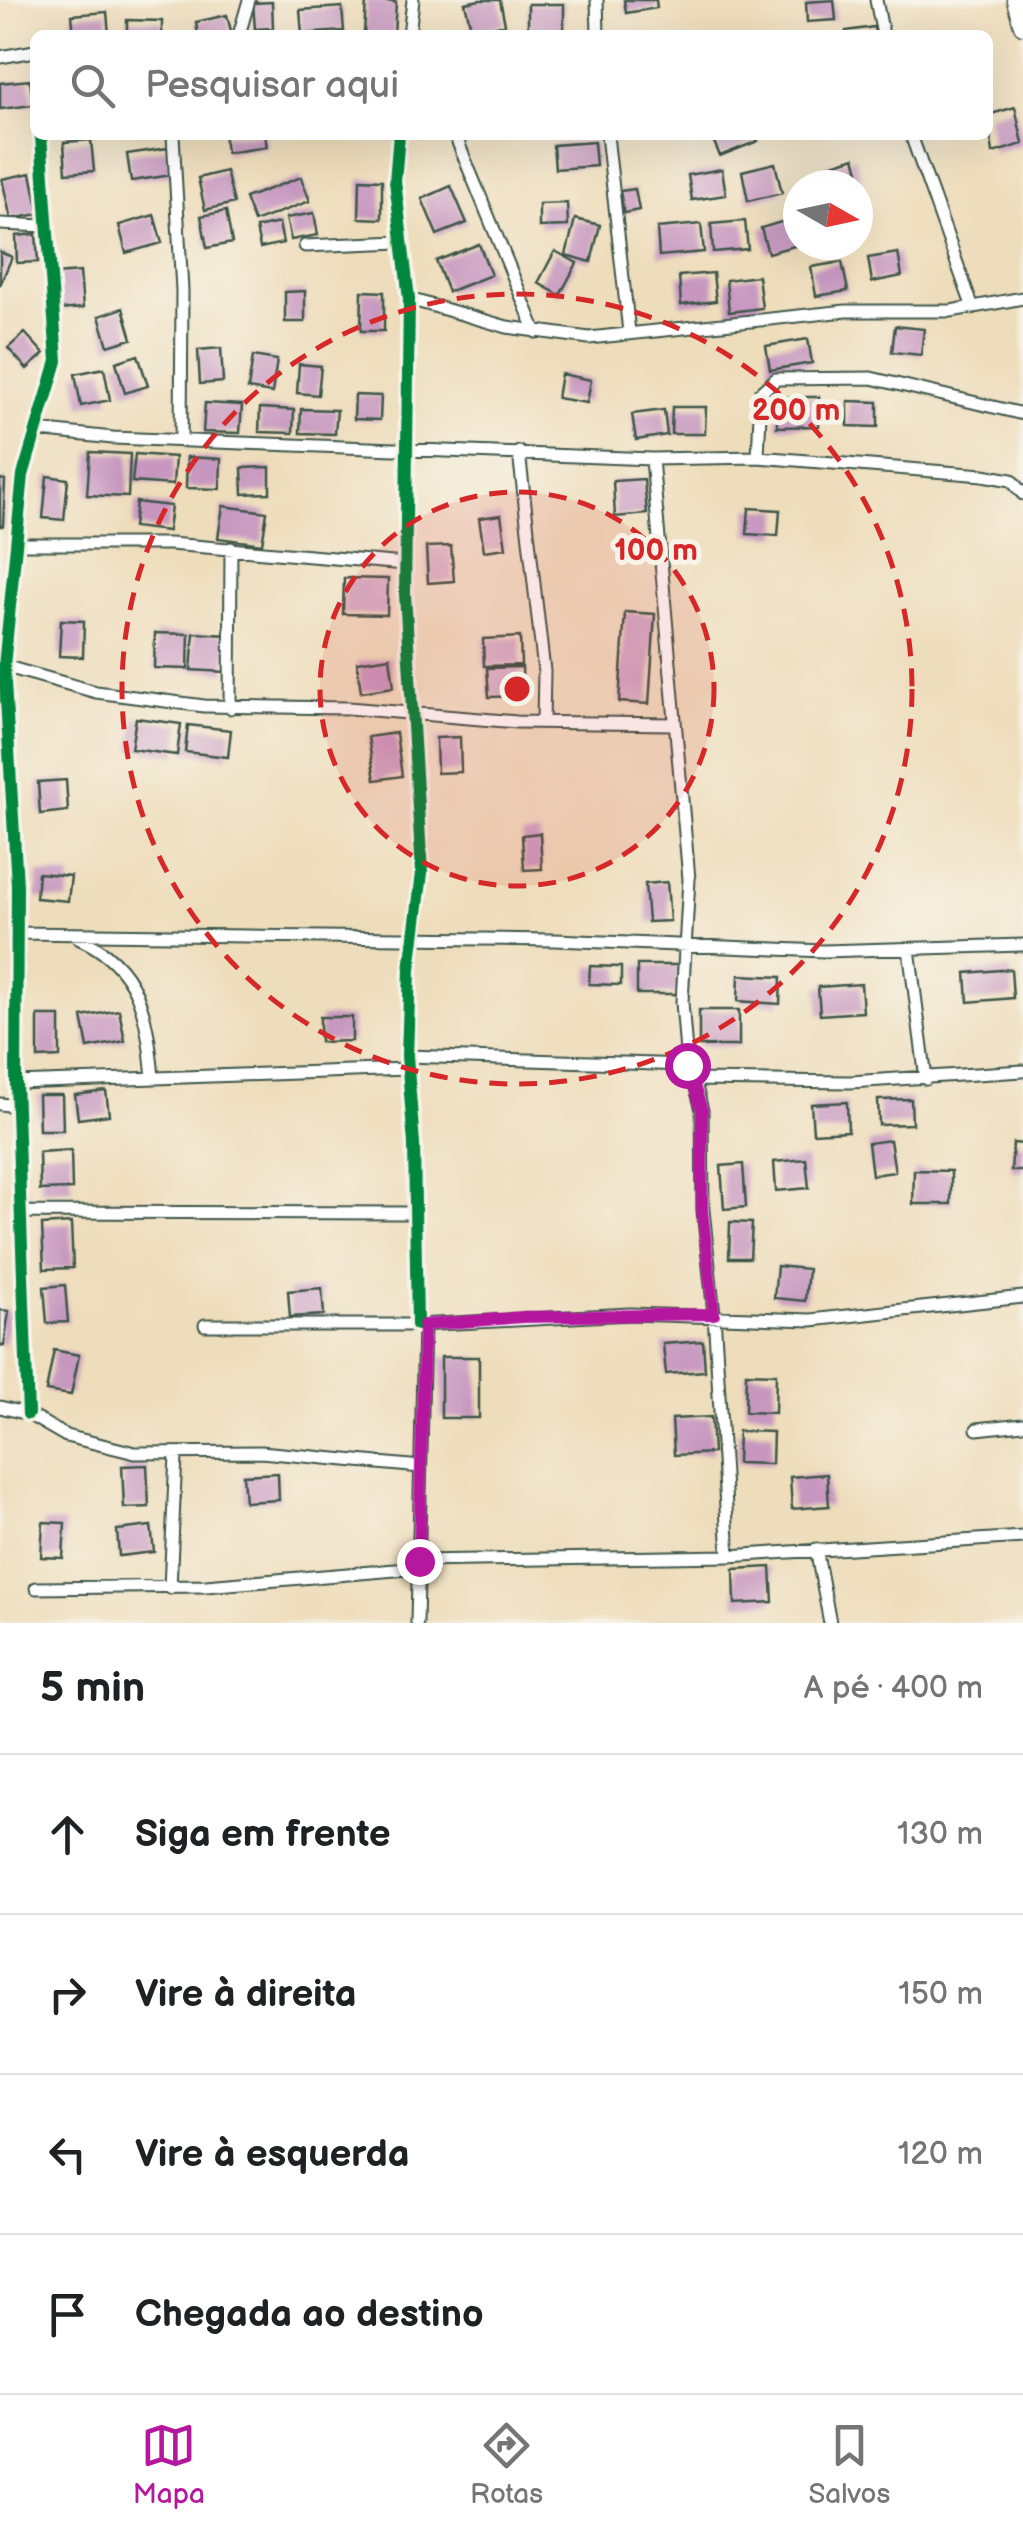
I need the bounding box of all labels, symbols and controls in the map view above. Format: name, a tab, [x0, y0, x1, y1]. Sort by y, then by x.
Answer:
search box	[30, 30, 993, 140]
icon: search	[65, 58, 120, 113]
text: Pesquisar aqui	[145, 63, 399, 108]
north arrow	[783, 170, 873, 260]
text: 200 m	[752, 393, 840, 429]
text: 100 m	[614, 533, 698, 569]
centre of rings	[499, 671, 535, 707]
route start	[665, 1043, 711, 1089]
route end	[397, 1539, 443, 1585]
text: 5 min	[40, 1663, 145, 1714]
text: A pé · 400 m	[804, 1669, 983, 1708]
icon: ahead	[40, 1807, 95, 1862]
text: Siga em frente	[135, 1812, 391, 1857]
text: 130 m	[897, 1815, 983, 1854]
icon: right	[40, 1967, 95, 2022]
text: Vire à direita	[135, 1972, 357, 2017]
text: 150 m	[898, 1975, 983, 2014]
icon: left	[40, 2127, 95, 2182]
text: Vire à esquerda	[135, 2132, 410, 2177]
text: 120 m	[898, 2135, 983, 2174]
icon: arrive	[40, 2287, 95, 2342]
text: Chegada ao destino	[135, 2292, 484, 2337]
tab: Mapa	[133, 2418, 205, 2511]
tab: Rotas	[470, 2418, 543, 2511]
tab: Salvos	[808, 2418, 890, 2511]

